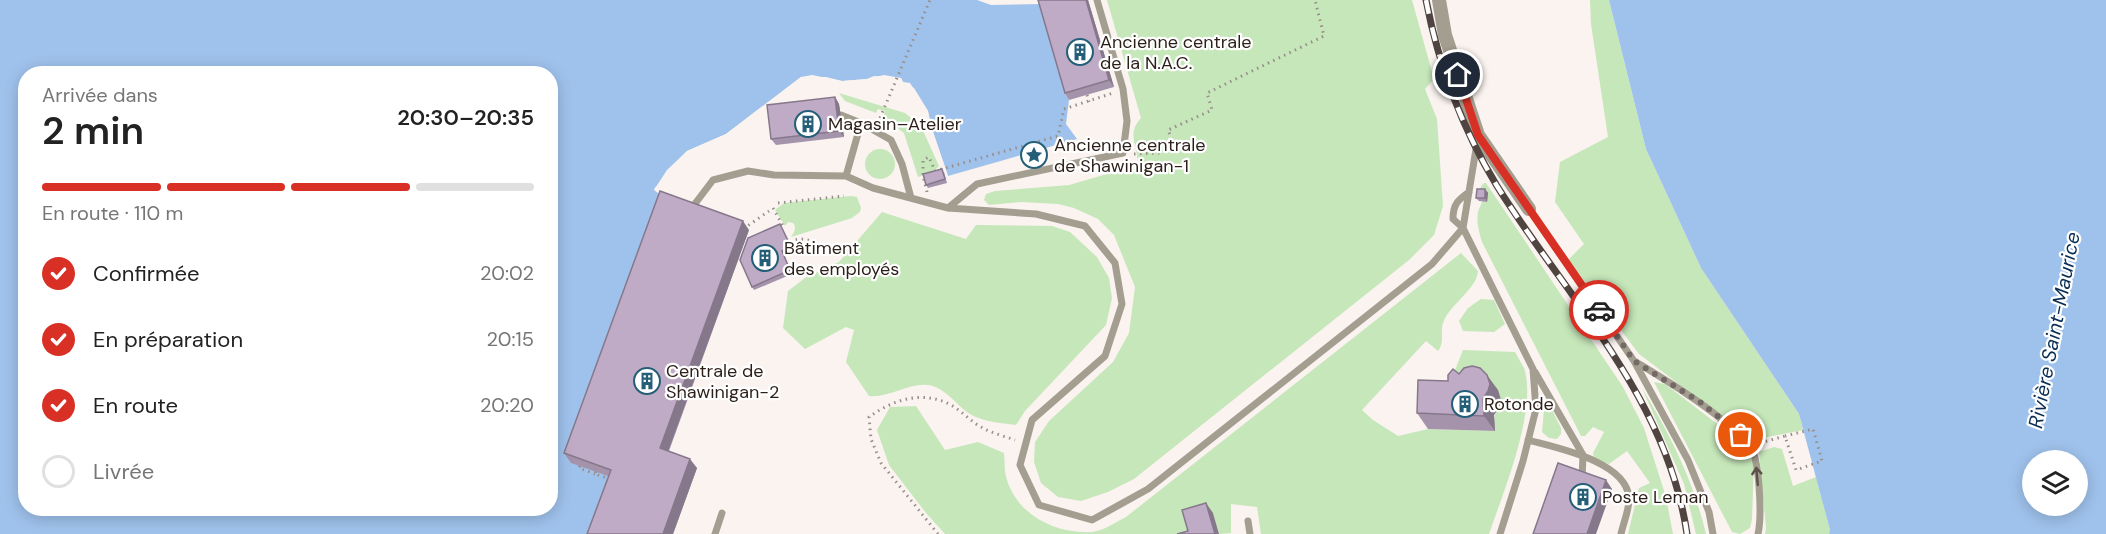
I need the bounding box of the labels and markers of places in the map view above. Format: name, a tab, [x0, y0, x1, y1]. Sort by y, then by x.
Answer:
place label: Ancienne centrale de la N.A.C.	[1100, 30, 1251, 75]
building icon: Ancienne centrale de la N.A.C.	[1065, 37, 1095, 67]
pin	[1432, 49, 1483, 100]
building icon: Magasin–Atelier	[793, 109, 823, 139]
place label: Magasin–Atelier	[828, 112, 962, 136]
place label: Ancienne centrale de Shawinigan-1	[1054, 133, 1205, 178]
place icon: Ancienne centrale de Shawinigan-1	[1019, 140, 1049, 170]
place label: Bâtiment des employés	[784, 236, 899, 281]
building icon: Bâtiment des employés	[750, 243, 780, 273]
place label: Centrale de Shawinigan-2	[666, 359, 779, 404]
building icon: Centrale de Shawinigan-2	[632, 366, 662, 396]
building icon: Rotonde	[1450, 389, 1480, 419]
place label: Rotonde	[1484, 392, 1554, 416]
pin	[1715, 409, 1766, 460]
building icon: Poste Leman	[1568, 482, 1598, 512]
place label: Poste Leman	[1602, 485, 1709, 509]

